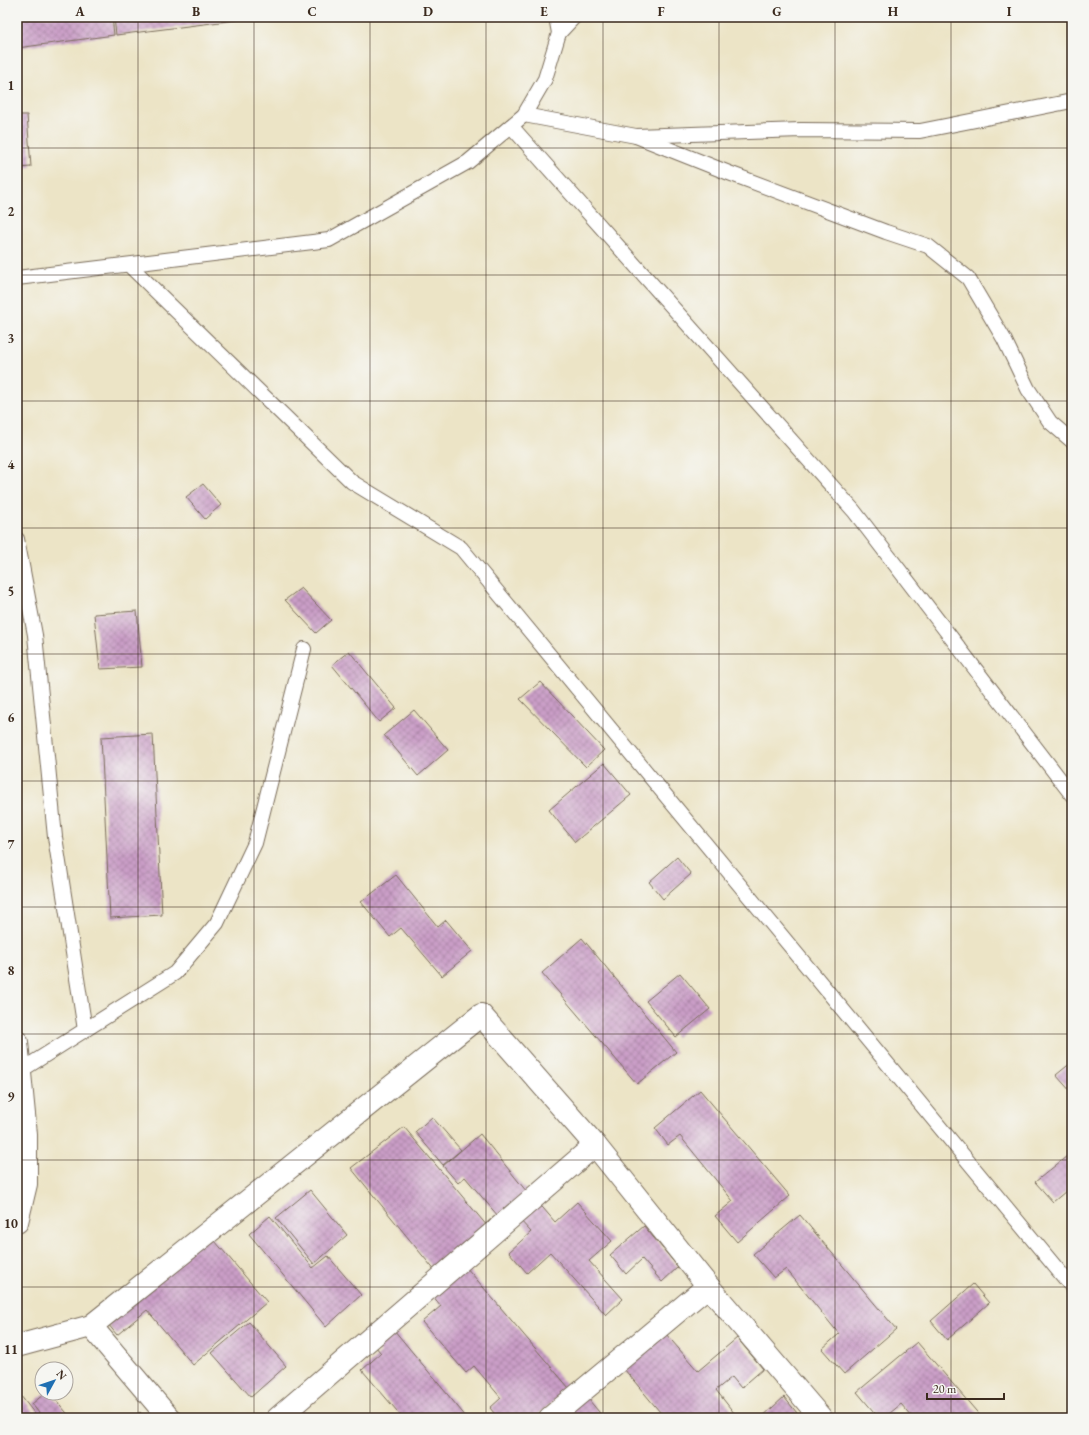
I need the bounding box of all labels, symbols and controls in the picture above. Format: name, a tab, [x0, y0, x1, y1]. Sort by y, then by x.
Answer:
text: A	[74, 3, 85, 20]
text: B	[192, 3, 200, 20]
text: C	[307, 3, 317, 20]
text: D	[423, 3, 433, 20]
text: E	[540, 3, 548, 20]
text: F	[657, 3, 665, 20]
text: G	[772, 3, 782, 20]
text: H	[888, 3, 899, 20]
text: I	[1007, 3, 1012, 20]
text: 1	[8, 77, 15, 94]
text: 2	[8, 203, 15, 220]
text: 3	[8, 330, 15, 347]
text: 4	[8, 456, 15, 473]
text: 5	[8, 583, 14, 600]
text: 6	[8, 709, 15, 726]
text: 7	[8, 836, 15, 853]
text: 8	[8, 962, 15, 979]
text: 9	[8, 1088, 15, 1105]
text: 10	[4, 1215, 18, 1232]
text: 11	[4, 1341, 18, 1358]
north arrow	[34, 1361, 74, 1401]
text: N	[53, 1367, 70, 1383]
scale bar	[927, 1375, 1004, 1401]
text: 20 m	[933, 1381, 957, 1397]

